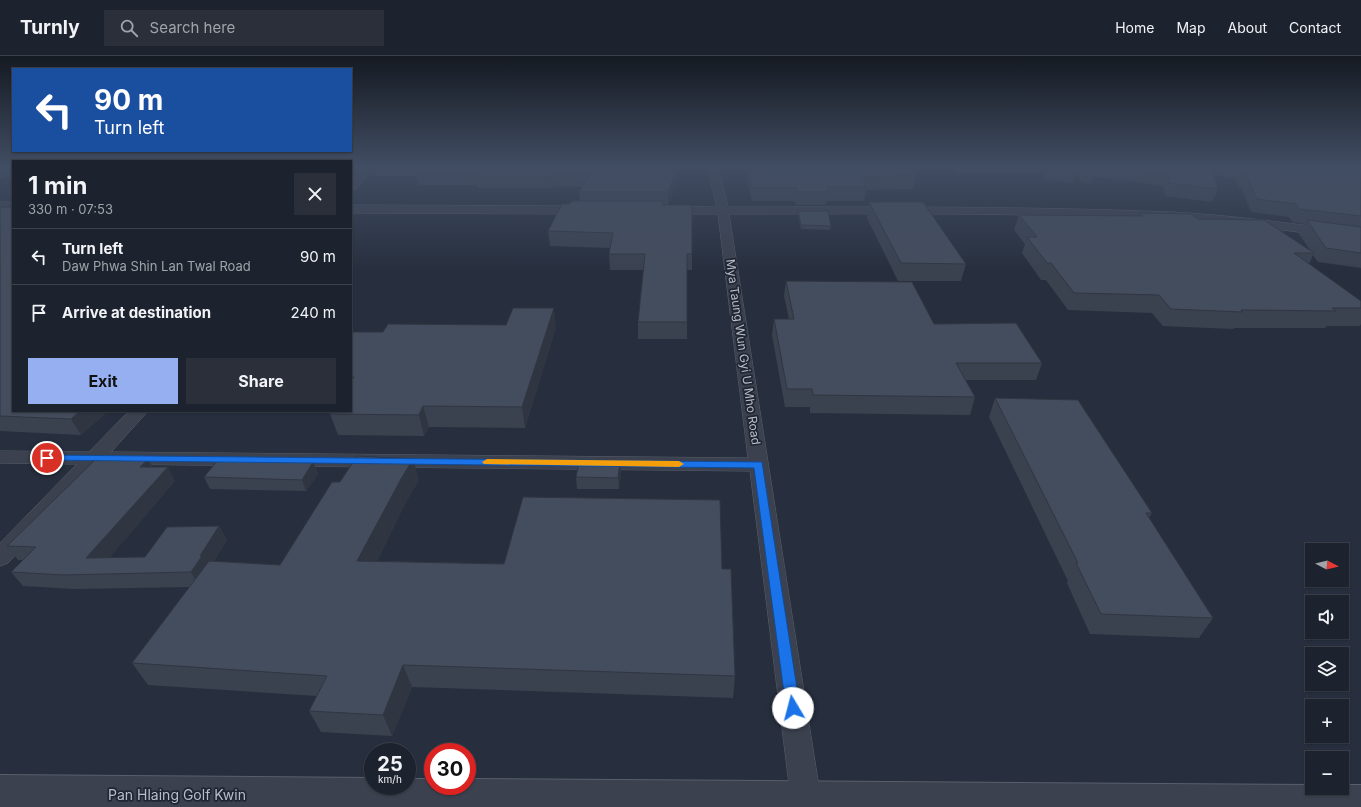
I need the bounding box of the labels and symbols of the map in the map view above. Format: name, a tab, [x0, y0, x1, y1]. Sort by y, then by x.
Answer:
street label: Mya Taung Wun Gyi U Mho Road	[723, 258, 764, 446]
pin	[30, 441, 64, 475]
north arrow	[1305, 543, 1349, 587]
position arrow	[772, 687, 814, 729]
speed limit sign: 30	[424, 743, 476, 795]
street label: Pan Hlaing Golf Kwin	[108, 786, 246, 803]

